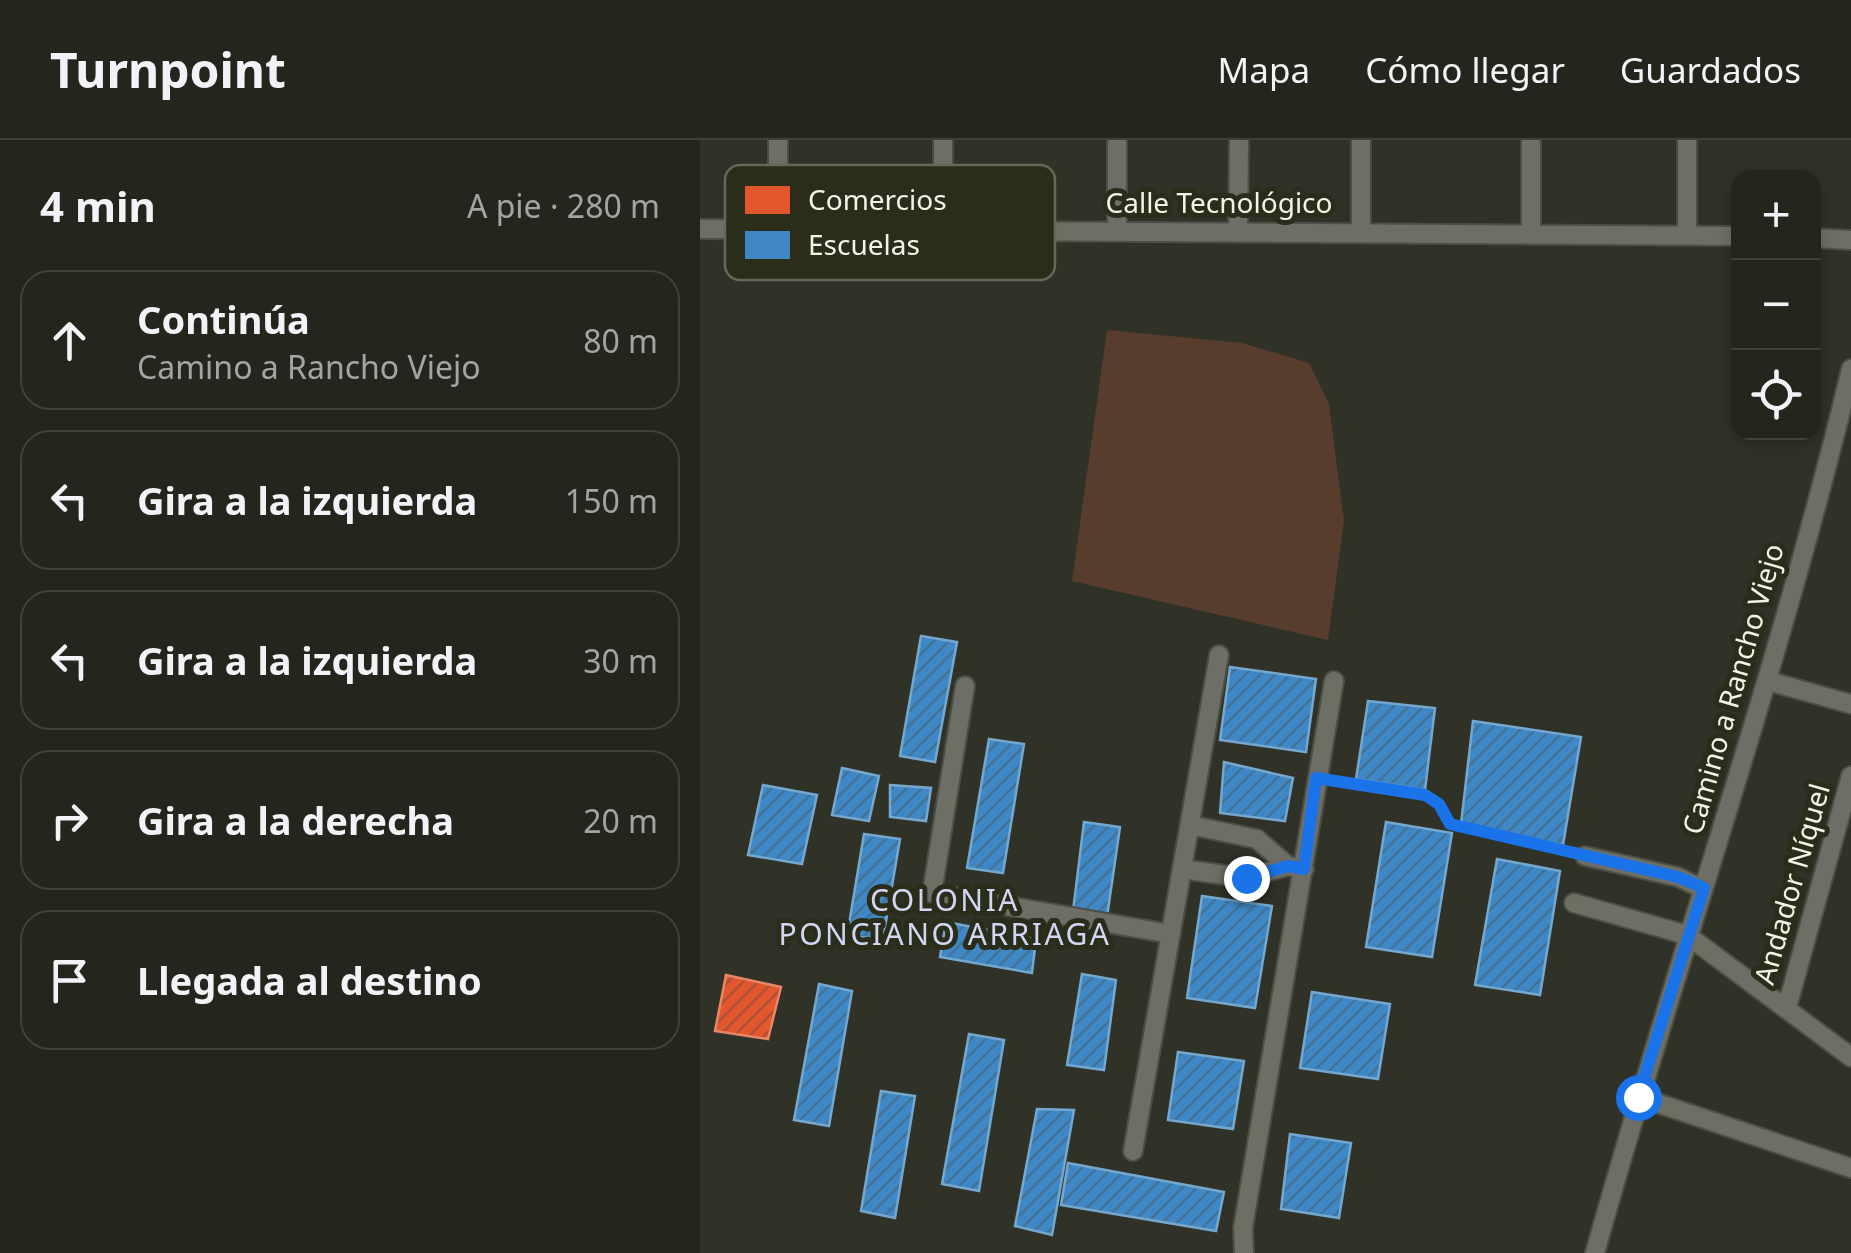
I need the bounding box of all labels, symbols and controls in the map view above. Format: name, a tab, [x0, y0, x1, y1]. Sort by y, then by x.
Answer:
text: Turnpoint	[50, 37, 286, 102]
text: Mapa	[1218, 46, 1310, 93]
text: Cómo llegar	[1365, 46, 1565, 93]
text: Guardados	[1620, 46, 1801, 93]
legend	[725, 165, 1055, 280]
map controls	[1731, 170, 1821, 440]
button: +	[1731, 170, 1821, 260]
text: 4 min	[40, 177, 156, 234]
text: Comercios	[808, 180, 947, 218]
street label: Calle Tecnológico	[1106, 183, 1333, 221]
text: A pie · 280 m	[467, 184, 660, 227]
text: Escuelas	[808, 225, 920, 263]
button: −	[1731, 260, 1821, 350]
text: Continúa	[137, 293, 310, 345]
icon: ahead	[42, 313, 97, 368]
text: 80 m	[583, 319, 658, 362]
text: Camino a Rancho Viejo	[137, 345, 481, 388]
button: locate	[1731, 350, 1821, 440]
icon: left	[42, 473, 97, 528]
text: Gira a la izquierda	[137, 474, 477, 526]
text: 150 m	[565, 479, 658, 522]
street label: Camino a Rancho Viejo	[1672, 539, 1792, 838]
icon: left	[42, 633, 97, 688]
text: Gira a la izquierda	[137, 634, 477, 686]
text: 30 m	[583, 639, 658, 682]
street label: Andador Níquel	[1744, 779, 1838, 989]
icon: right	[42, 793, 97, 848]
text: Gira a la derecha	[137, 794, 454, 846]
text: 20 m	[583, 799, 658, 842]
route end	[1224, 856, 1270, 902]
district label: COLONIA PONCIANO ARRIAGA	[779, 879, 1111, 954]
icon: arrive	[42, 953, 97, 1008]
text: Llegada al destino	[137, 954, 482, 1006]
route start	[1616, 1075, 1662, 1121]

